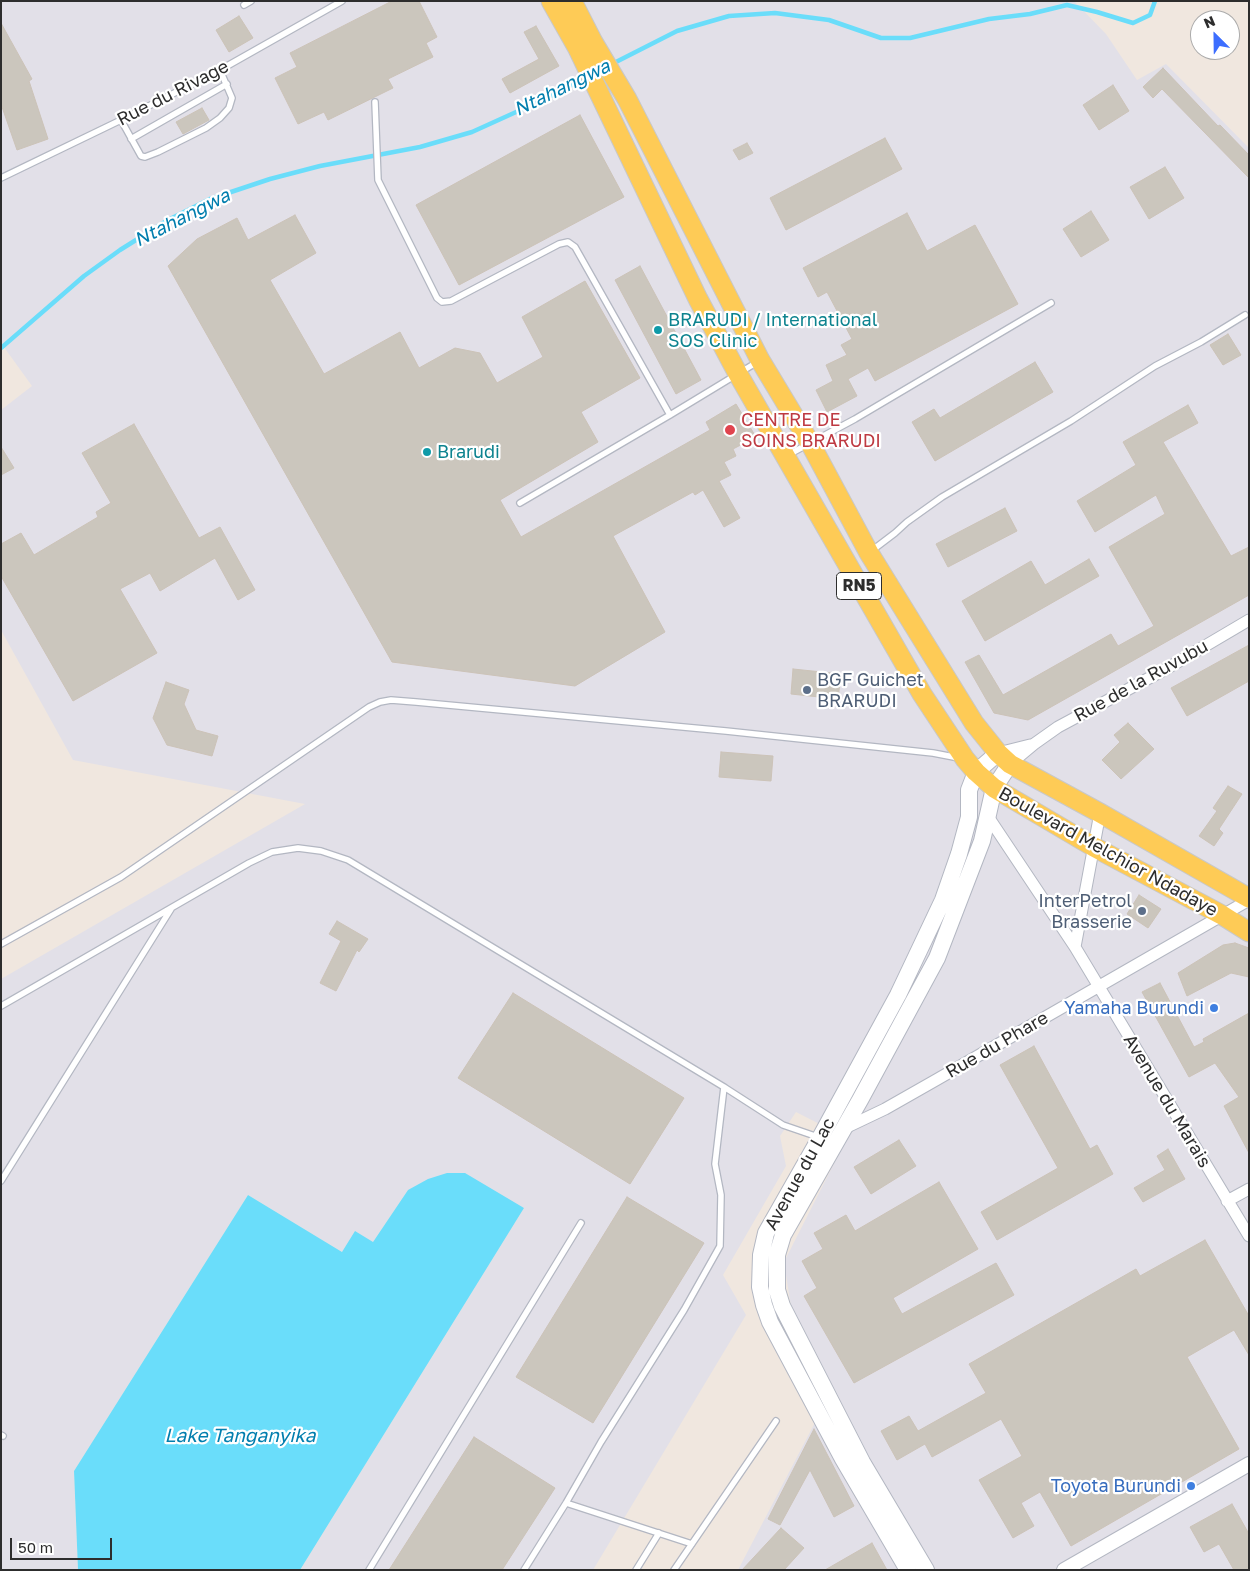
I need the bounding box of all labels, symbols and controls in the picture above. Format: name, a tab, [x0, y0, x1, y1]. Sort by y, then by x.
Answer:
north arrow	[1190, 10, 1240, 60]
text: N	[1201, 12, 1218, 32]
water label: Ntahangwa	[510, 55, 614, 121]
street label: Rue du Rivage	[114, 56, 232, 130]
water label: Ntahangwa	[130, 184, 234, 252]
place label: BRARUDI / International SOS Clinic	[668, 309, 878, 352]
marker: BRARUDI / International SOS Clinic	[652, 324, 664, 336]
place label: CENTRE DE SOINS BRARUDI	[741, 409, 881, 452]
marker: CENTRE DE SOINS BRARUDI	[723, 423, 737, 437]
place label: Brarudi	[437, 441, 500, 463]
marker: Brarudi	[421, 446, 433, 458]
road number: RN5	[836, 572, 882, 600]
street label: Rue de la Ruvubu	[1070, 635, 1212, 727]
place label: BGF Guichet BRARUDI	[817, 669, 924, 712]
marker: BGF Guichet BRARUDI	[801, 684, 813, 696]
street label: Boulevard Melchior Ndadaye	[995, 783, 1221, 921]
place label: InterPetrol Brasserie	[1038, 890, 1132, 932]
marker: InterPetrol Brasserie	[1136, 905, 1148, 917]
place label: Yamaha Burundi	[1064, 997, 1204, 1019]
marker: Yamaha Burundi	[1208, 1002, 1220, 1014]
street label: Rue du Phare	[942, 1007, 1052, 1083]
street label: Avenue du Marais	[1119, 1030, 1215, 1172]
street label: Avenue du Lac	[760, 1114, 840, 1234]
water label: Lake Tanganyika	[164, 1425, 316, 1447]
place label: Toyota Burundi	[1051, 1475, 1181, 1497]
marker: Toyota Burundi	[1185, 1480, 1197, 1492]
scale bar	[12, 1528, 115, 1560]
text: 50 m	[18, 1538, 53, 1556]

